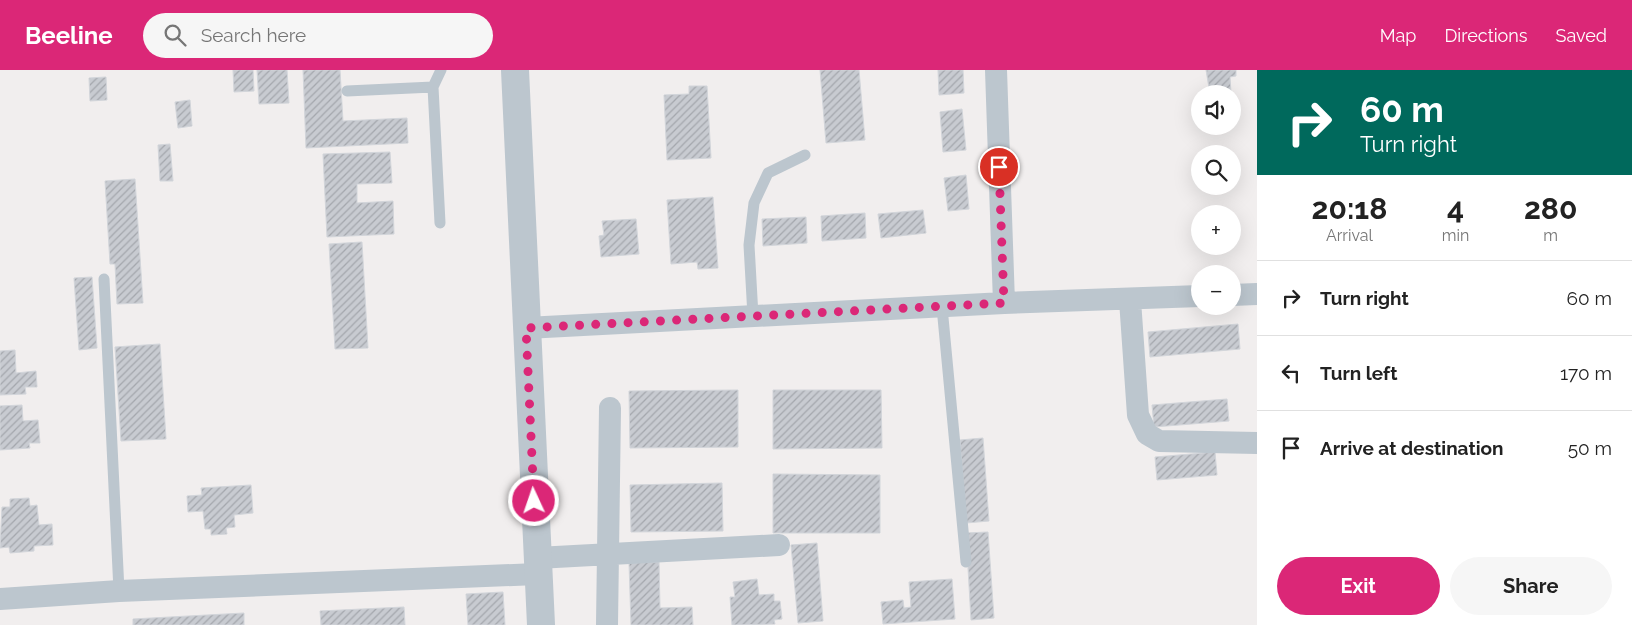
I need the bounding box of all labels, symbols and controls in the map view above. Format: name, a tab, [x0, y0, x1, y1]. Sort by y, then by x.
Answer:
search box	[143, 13, 493, 58]
text: Beeline	[25, 21, 113, 50]
icon: search	[161, 21, 189, 49]
text: Search here	[201, 24, 306, 46]
text: Map	[1380, 25, 1416, 46]
text: Directions	[1444, 25, 1528, 46]
text: Saved	[1556, 25, 1607, 46]
map controls	[1191, 85, 1241, 315]
button: sound	[1191, 85, 1241, 135]
text: 60 m	[1360, 89, 1444, 130]
icon: right	[1277, 90, 1342, 155]
text: Turn right	[1360, 131, 1457, 157]
button: search	[1191, 145, 1241, 195]
pin	[978, 146, 1020, 188]
icon: arrive	[985, 153, 1013, 181]
text: 20:18	[1312, 191, 1387, 226]
text: 4	[1447, 191, 1464, 226]
text: 280	[1524, 191, 1577, 226]
button: +	[1191, 205, 1241, 255]
text: Arrival	[1326, 226, 1373, 245]
text: min	[1442, 226, 1469, 245]
text: m	[1543, 226, 1558, 245]
button: −	[1191, 265, 1241, 315]
icon: right	[1277, 284, 1305, 312]
text: Turn right	[1320, 287, 1409, 309]
text: 60 m	[1567, 287, 1612, 309]
icon: left	[1277, 359, 1305, 387]
text: Turn left	[1320, 362, 1397, 384]
text: 170 m	[1560, 362, 1612, 384]
icon: arrive	[1277, 434, 1305, 462]
text: Arrive at destination	[1320, 437, 1504, 459]
text: 50 m	[1568, 437, 1612, 459]
position arrow	[507, 474, 559, 526]
button: Exit	[1277, 557, 1440, 615]
button: Share	[1450, 557, 1612, 615]

